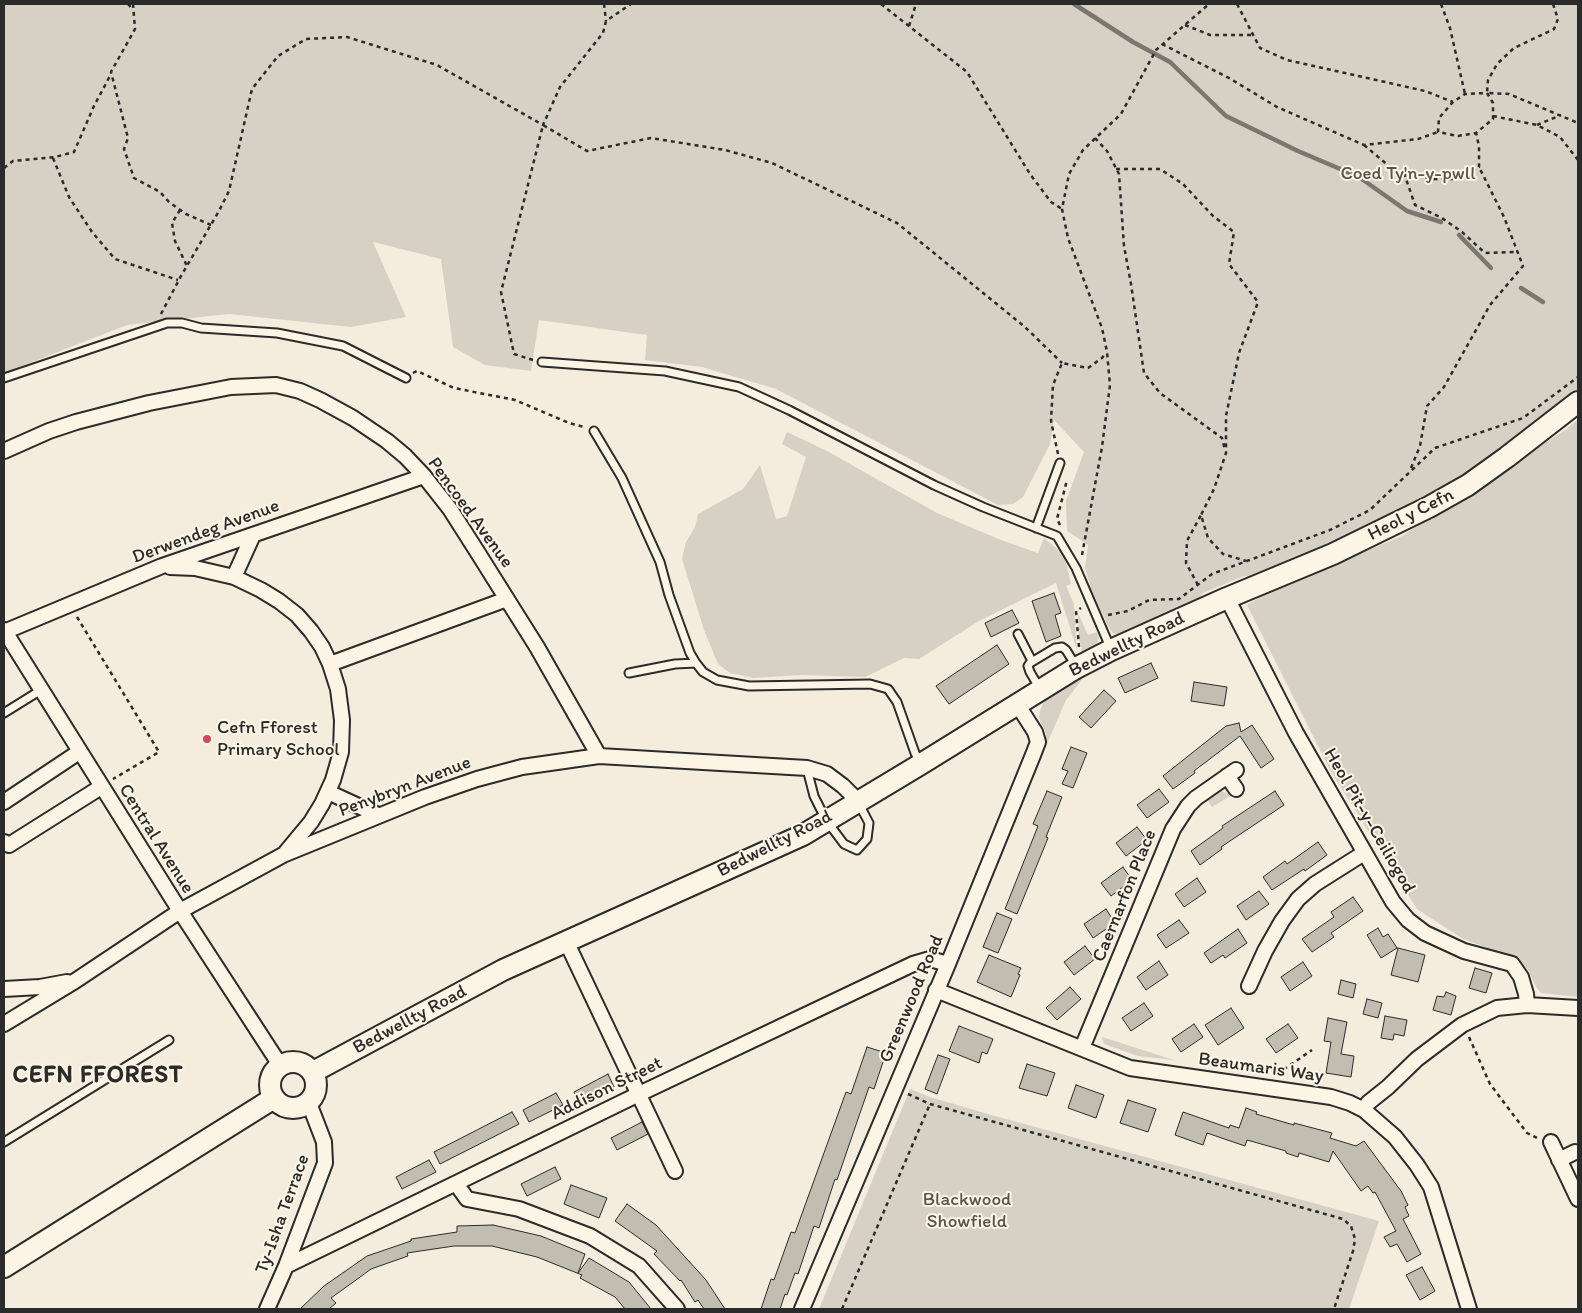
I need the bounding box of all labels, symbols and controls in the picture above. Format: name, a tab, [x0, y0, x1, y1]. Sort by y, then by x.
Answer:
park label: Coed Ty'n-y-pwll	[1340, 163, 1476, 185]
street label: Pencoed Avenue	[422, 453, 518, 573]
street label: Heol y Cefn	[1364, 484, 1458, 546]
street label: Derwendeg Avenue	[129, 495, 283, 569]
street label: Bedwellty Road	[1065, 607, 1189, 683]
place label: Cefn Fforest Primary School	[217, 717, 340, 761]
marker: Cefn Fforest Primary School	[201, 733, 213, 745]
street label: Heol Pit-y-Ceiliogod	[1318, 744, 1420, 898]
street label: Penybryn Avenue	[336, 751, 474, 823]
street label: Central Avenue	[113, 780, 199, 898]
street label: Bedwellty Road	[714, 805, 836, 883]
street label: Caernarfon Place	[1088, 826, 1162, 966]
street label: Greenwood Road	[875, 932, 949, 1066]
street label: Bedwellty Road	[349, 980, 471, 1060]
street label: Beaumaris Way	[1197, 1048, 1325, 1088]
street label: Addison Street	[548, 1052, 666, 1126]
district label: CEFN FFOREST	[10, 1062, 186, 1090]
street label: Ty-Isha Terrace	[251, 1151, 315, 1277]
park label: Blackwood Showfield	[923, 1189, 1011, 1233]

